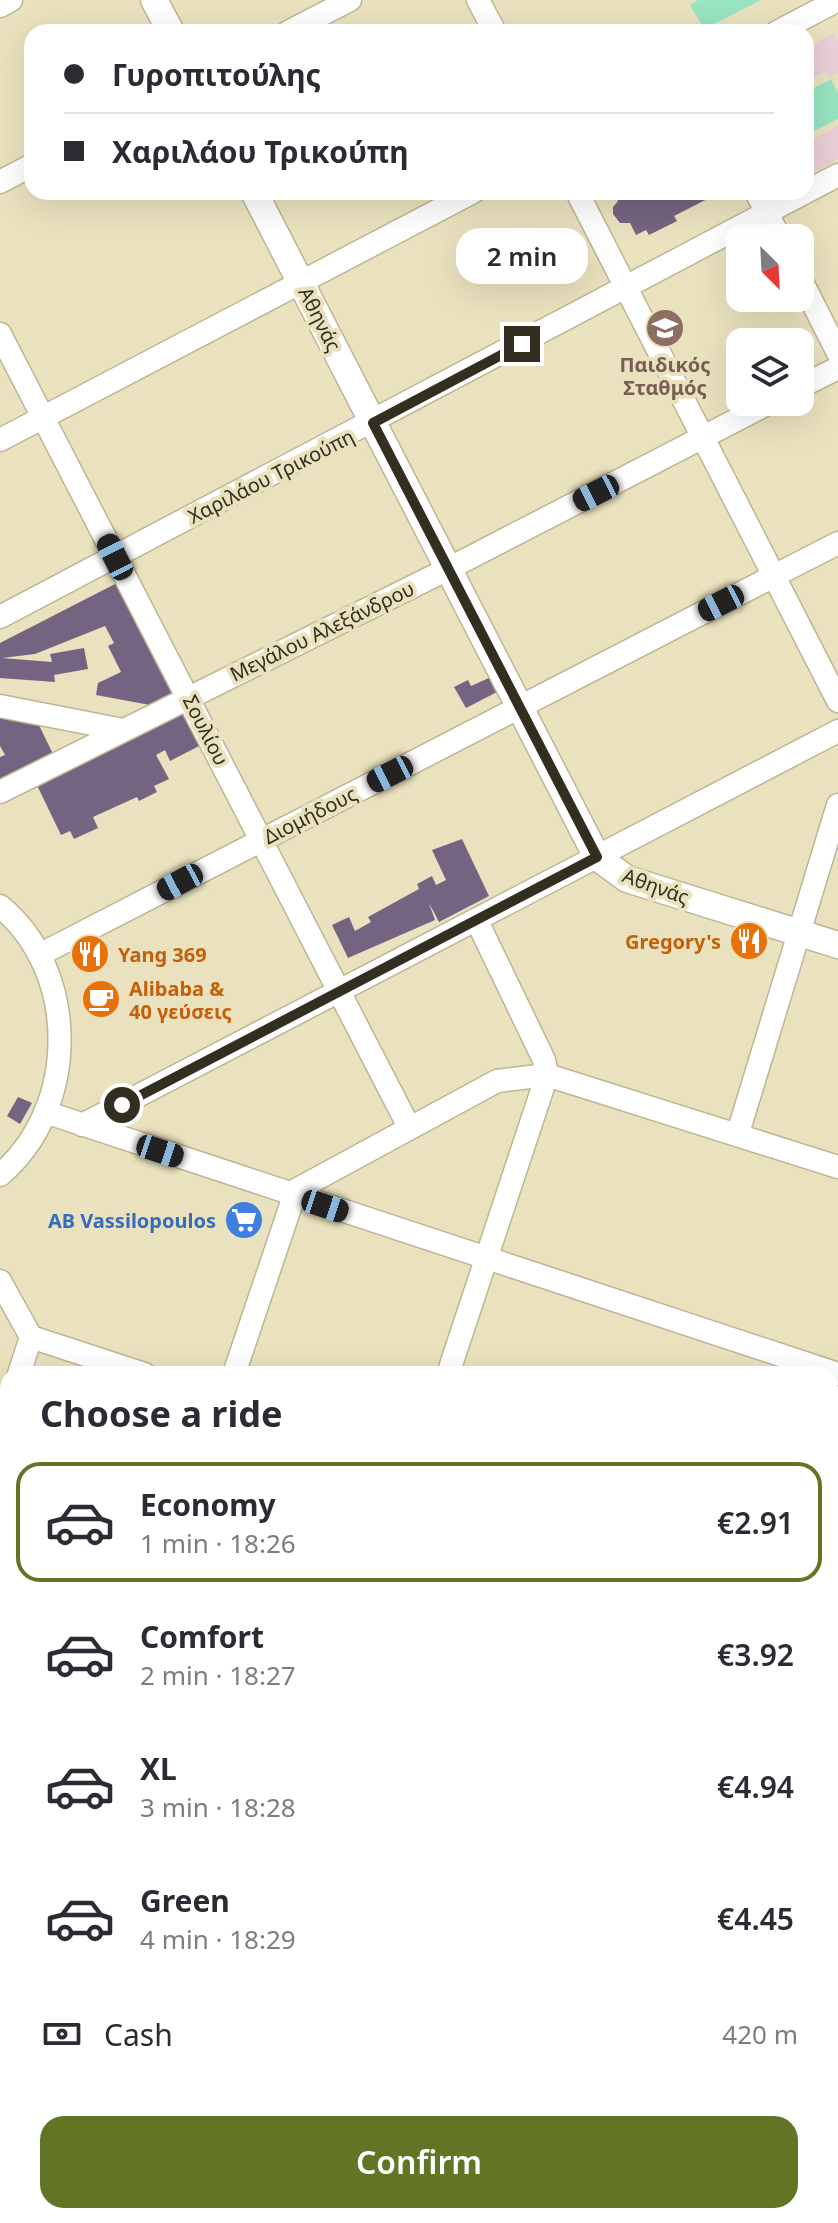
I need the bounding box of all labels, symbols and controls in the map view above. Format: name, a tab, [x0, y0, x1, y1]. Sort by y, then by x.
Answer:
text: Γυροπιτούλης	[112, 54, 321, 95]
text: Χαριλάου Τρικούπη	[112, 131, 408, 172]
north arrow	[726, 224, 814, 312]
map controls	[726, 224, 814, 416]
callout: 2 min	[456, 228, 588, 284]
text: 2 min	[487, 238, 557, 274]
street label: Αθηνάς	[292, 282, 348, 356]
school or university icon: Παιδικός Σταθμός	[644, 307, 686, 349]
route end	[504, 326, 540, 362]
button: layers	[726, 328, 814, 416]
place label: Παιδικός Σταθμός	[619, 351, 711, 401]
street label: Χαριλάου Τρικούπη	[183, 422, 359, 530]
car	[569, 471, 623, 515]
car	[93, 530, 137, 584]
street label: Μεγάλου Αλεξάνδρου	[225, 575, 419, 687]
car	[694, 581, 748, 625]
street label: Σουλίου	[177, 690, 235, 770]
car	[363, 752, 417, 796]
street label: Διομήδους	[259, 780, 362, 850]
car	[153, 860, 207, 904]
street label: Αθηνάς	[619, 862, 693, 911]
restaurant icon: Gregory's	[728, 920, 770, 962]
place label: Gregory's	[625, 928, 721, 955]
restaurant icon: Yang 369	[69, 933, 111, 975]
place label: Yang 369	[118, 941, 207, 968]
place label: Alibaba & 40 γεύσεις	[129, 975, 232, 1025]
cafe icon: Alibaba & 40 γεύσεις	[80, 978, 122, 1020]
route start	[104, 1087, 140, 1123]
car	[133, 1132, 187, 1170]
car	[298, 1187, 352, 1225]
supermarket icon: AB Vassilopoulos	[223, 1199, 265, 1241]
place label: AB Vassilopoulos	[48, 1207, 216, 1234]
text: Choose a ride	[40, 1389, 282, 1438]
text: Economy	[140, 1484, 276, 1525]
icon: car	[44, 1486, 116, 1558]
text: €2.91	[717, 1502, 794, 1543]
text: 1 min · 18:26	[140, 1525, 296, 1561]
text: Comfort	[140, 1616, 264, 1657]
icon: car	[44, 1618, 116, 1690]
text: €3.92	[717, 1634, 794, 1675]
text: 2 min · 18:27	[140, 1657, 296, 1693]
text: XL	[140, 1748, 177, 1789]
icon: car	[44, 1750, 116, 1822]
text: €4.94	[717, 1766, 794, 1807]
text: 3 min · 18:28	[140, 1789, 296, 1825]
text: Green	[140, 1880, 230, 1921]
icon: car	[44, 1882, 116, 1954]
text: €4.45	[717, 1898, 794, 1939]
text: 4 min · 18:29	[140, 1921, 296, 1957]
icon: cash	[40, 2012, 84, 2056]
text: Cash	[104, 2014, 173, 2055]
text: 420 m	[722, 2016, 798, 2052]
button: Confirm	[40, 2116, 798, 2208]

